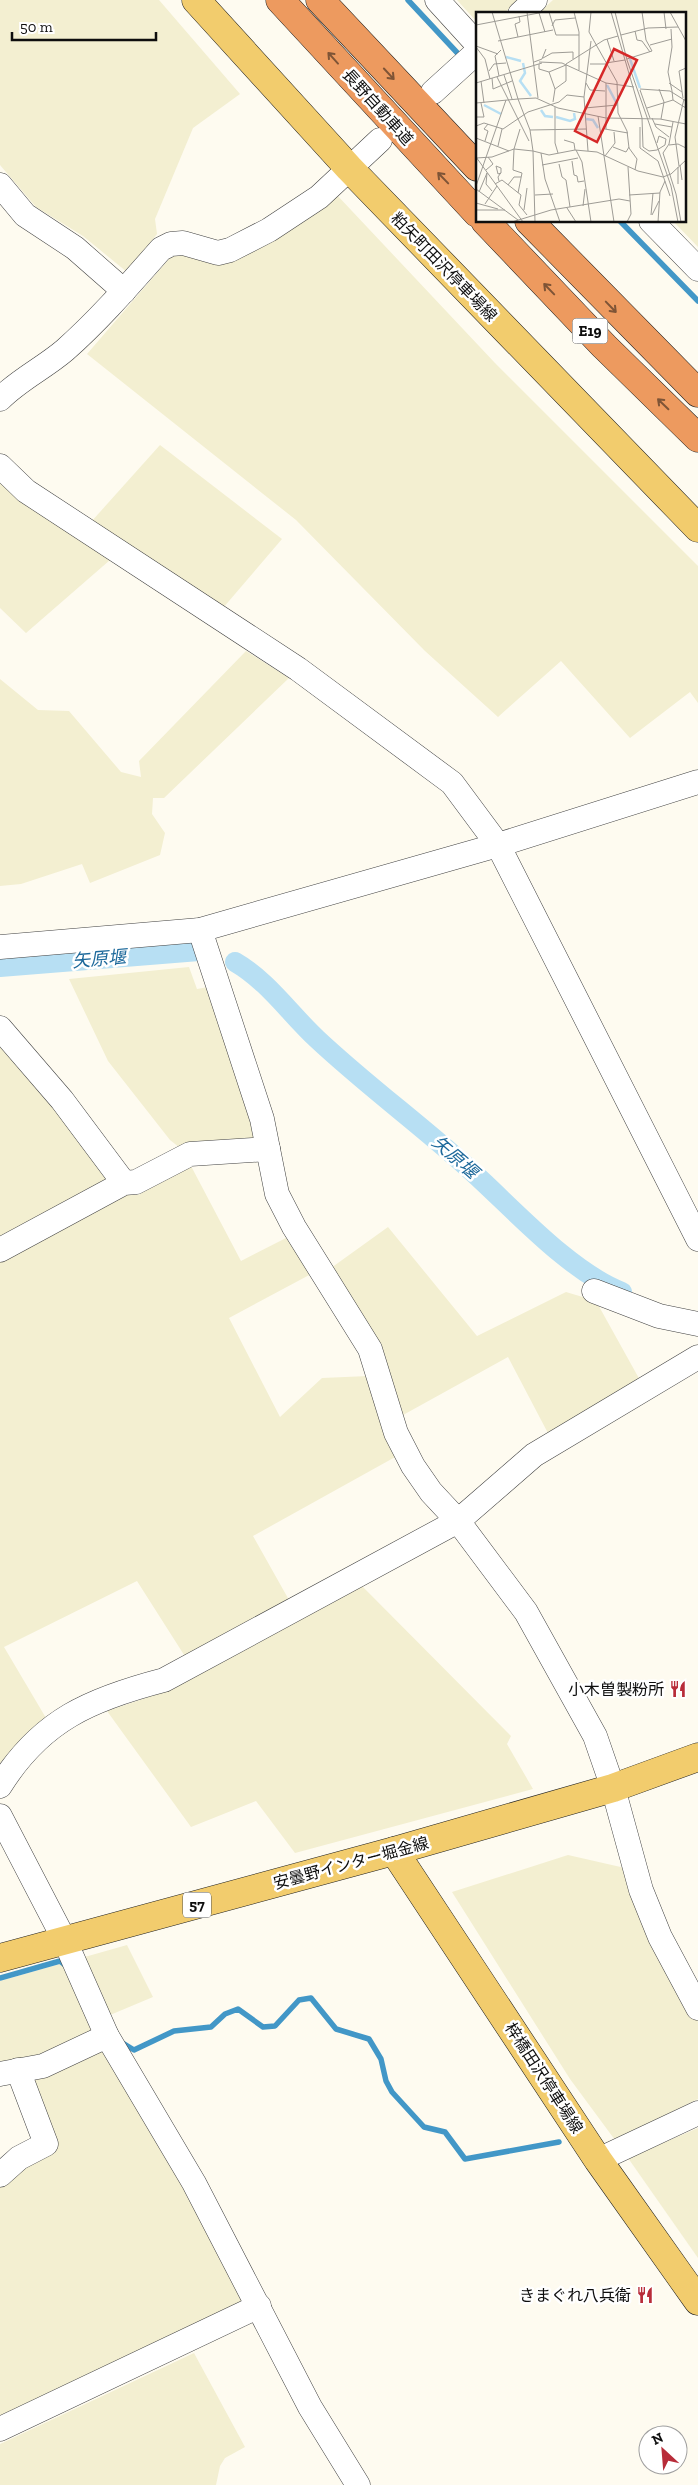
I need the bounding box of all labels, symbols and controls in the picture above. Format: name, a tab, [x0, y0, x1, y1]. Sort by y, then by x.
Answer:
scale bar	[12, 10, 156, 42]
inset map	[476, 12, 686, 222]
text: 50 m	[20, 18, 53, 36]
one-way arrow	[327, 52, 339, 65]
street label: 長野自動車道	[339, 65, 417, 149]
one-way arrow	[383, 68, 395, 81]
one-way arrow	[437, 171, 449, 184]
street label: 粕矢町田沢停車場線	[387, 209, 501, 325]
one-way arrow	[543, 282, 555, 295]
one-way arrow	[605, 300, 617, 312]
road number: E19	[572, 318, 608, 344]
one-way arrow	[657, 398, 669, 410]
water label: 矢原堰	[71, 945, 130, 972]
water label: 矢原堰	[427, 1131, 485, 1185]
restaurant icon: 小木曽製粉所	[668, 1679, 688, 1699]
place label: 小木曽製粉所	[568, 1680, 664, 1699]
street label: 安曇野インター堀金線	[271, 1833, 431, 1893]
road number: 57	[183, 1892, 211, 1918]
street label: 梓橋田沢停車場線	[501, 2019, 587, 2137]
restaurant icon: きまぐれ八兵衛	[635, 2285, 655, 2305]
place label: きまぐれ八兵衛	[519, 2286, 631, 2305]
north arrow	[638, 2425, 688, 2475]
text: N	[649, 2429, 666, 2449]

